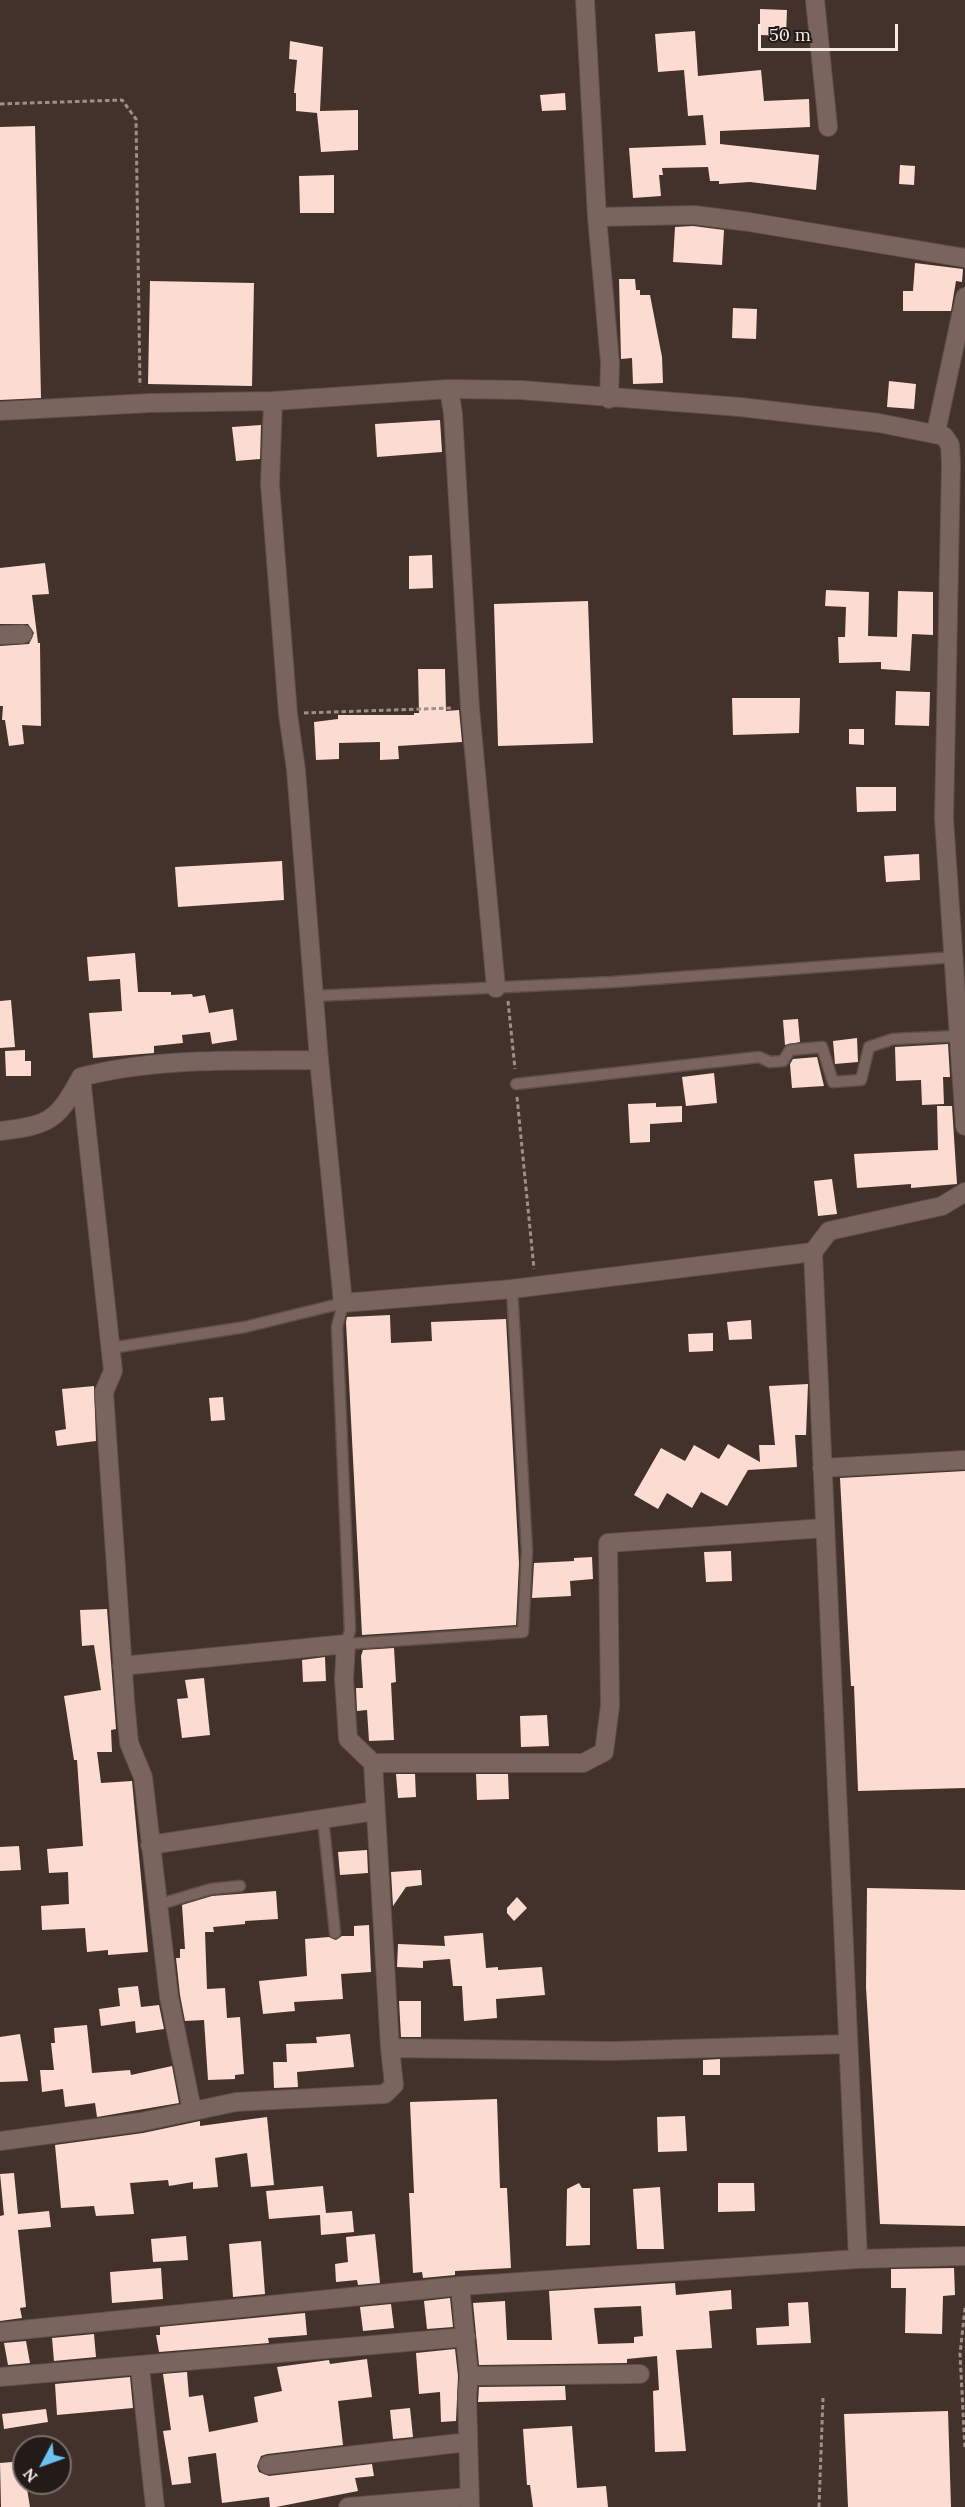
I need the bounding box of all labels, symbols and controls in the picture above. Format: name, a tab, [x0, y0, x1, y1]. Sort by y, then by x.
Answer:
scale bar	[761, 12, 900, 50]
text: 50 m	[769, 23, 811, 46]
north arrow	[12, 2435, 72, 2495]
text: N	[18, 2464, 42, 2487]

